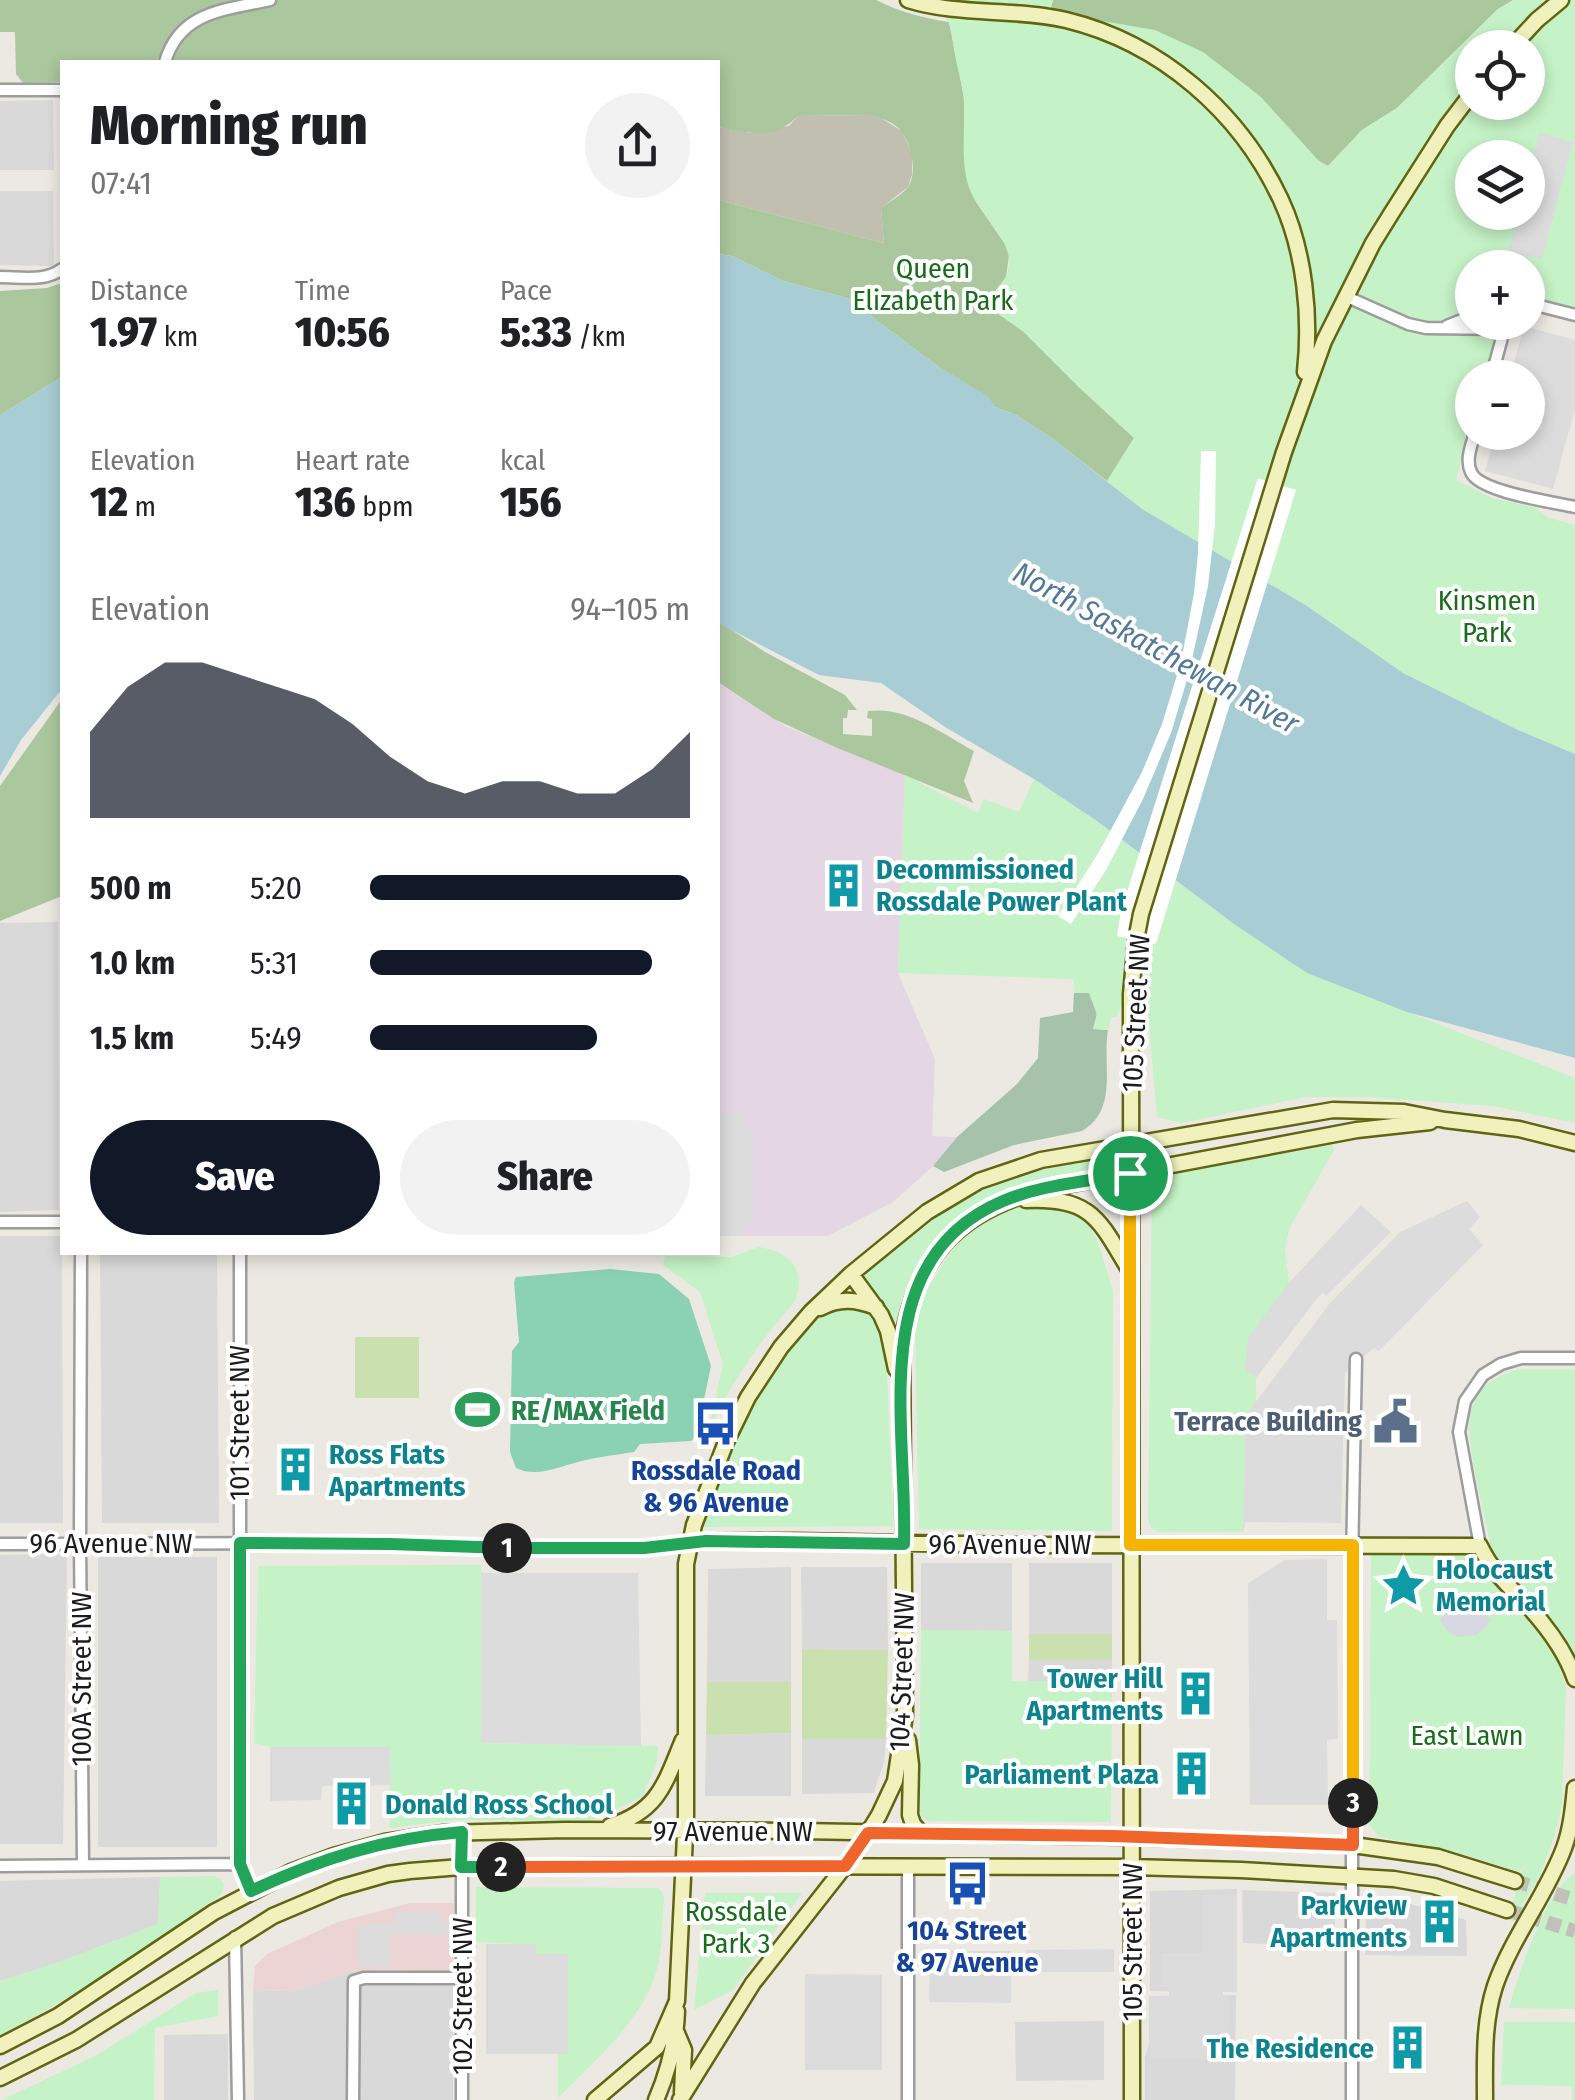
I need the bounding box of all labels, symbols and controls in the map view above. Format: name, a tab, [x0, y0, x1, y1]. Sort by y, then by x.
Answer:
map controls	[1455, 30, 1545, 450]
button: locate	[1455, 30, 1545, 120]
text: Morning run	[90, 93, 368, 159]
button: share	[585, 93, 690, 198]
button: layers	[1455, 140, 1545, 230]
text: 07:41	[90, 164, 152, 202]
button: +	[1455, 250, 1545, 340]
park label: Queen Elizabeth Park	[853, 252, 1014, 317]
text: Distance	[90, 274, 188, 307]
text: Time	[295, 274, 350, 307]
text: Pace	[500, 274, 552, 307]
text: 1.97	[90, 307, 157, 357]
text: 10:56	[295, 307, 390, 357]
text: 5:33	[500, 307, 572, 357]
text: km	[157, 320, 198, 353]
text: /km	[572, 320, 626, 353]
button: −	[1455, 360, 1545, 450]
text: Elevation	[90, 444, 195, 477]
text: Heart rate	[295, 444, 410, 477]
text: kcal	[500, 444, 545, 477]
text: 12	[90, 477, 128, 527]
text: 136	[295, 477, 356, 527]
text: 156	[500, 477, 562, 527]
text: m	[128, 490, 156, 523]
text: bpm	[356, 490, 414, 523]
water label: North Saskatchewan River	[1007, 554, 1307, 742]
park label: Kinsmen Park	[1438, 584, 1536, 649]
text: Elevation	[90, 590, 210, 628]
text: 94–105 m	[570, 590, 690, 628]
place label: Decommissioned Rossdale Power Plant	[876, 853, 1128, 918]
building icon: Decommissioned Rossdale Power Plant	[819, 861, 867, 909]
text: 500 m	[90, 869, 172, 907]
text: 5:20	[250, 869, 302, 907]
street label: 105 Street NW	[1115, 933, 1157, 1093]
text: 1.0 km	[90, 944, 175, 982]
text: 5:31	[250, 944, 298, 982]
text: 1.5 km	[90, 1019, 174, 1057]
text: 5:49	[250, 1019, 302, 1057]
button: Save	[90, 1120, 380, 1235]
button: Share	[400, 1120, 690, 1235]
pin	[1088, 1131, 1173, 1216]
icon: arrive	[1103, 1146, 1158, 1201]
street label: 101 Street NW	[223, 1345, 256, 1501]
sports icon: RE/MAX Field	[454, 1386, 502, 1434]
place label: RE/MAX Field	[511, 1394, 665, 1427]
public building icon: Terrace Building	[1371, 1397, 1419, 1445]
bus stop icon: Rossdale Road & 96 Avenue	[692, 1400, 740, 1448]
place label: Terrace Building	[1174, 1405, 1362, 1438]
place label: Ross Flats Apartments	[328, 1438, 466, 1503]
building icon: Ross Flats Apartments	[272, 1446, 320, 1494]
place label: Rossdale Road & 96 Avenue	[631, 1454, 801, 1519]
pin: 1	[482, 1523, 532, 1573]
street label: 96 Avenue NW	[30, 1527, 192, 1560]
street label: 96 Avenue NW	[929, 1528, 1091, 1561]
text: 1	[501, 1531, 513, 1564]
place label: Holocaust Memorial	[1436, 1553, 1554, 1618]
place icon: Holocaust Memorial	[1379, 1561, 1427, 1609]
street label: 100A Street NW	[65, 1592, 98, 1766]
street label: 104 Street NW	[883, 1592, 921, 1752]
place label: Tower Hill Apartments	[1025, 1662, 1163, 1727]
building icon: Tower Hill Apartments	[1172, 1670, 1220, 1718]
park label: East Lawn	[1411, 1719, 1523, 1752]
building icon: Parliament Plaza	[1168, 1750, 1216, 1798]
place label: Parliament Plaza	[964, 1758, 1159, 1791]
pin: 3	[1328, 1778, 1378, 1828]
building icon: Donald Ross School	[328, 1780, 376, 1828]
text: 3	[1346, 1786, 1360, 1819]
place label: Donald Ross School	[385, 1788, 613, 1821]
street label: 97 Avenue NW	[653, 1815, 813, 1848]
pin: 2	[476, 1842, 526, 1892]
text: 2	[495, 1850, 507, 1883]
bus stop icon: 104 Street & 97 Avenue	[943, 1860, 991, 1908]
street label: 105 Street NW	[1116, 1863, 1149, 2021]
place label: Parkview Apartments	[1269, 1889, 1408, 1954]
park label: Rossdale Park 3	[685, 1895, 787, 1960]
building icon: Parkview Apartments	[1416, 1897, 1464, 1945]
place label: 104 Street & 97 Avenue	[896, 1914, 1038, 1979]
street label: 102 Street NW	[446, 1917, 479, 2075]
building icon: The Residence	[1383, 2024, 1431, 2072]
place label: The Residence	[1207, 2032, 1374, 2065]

